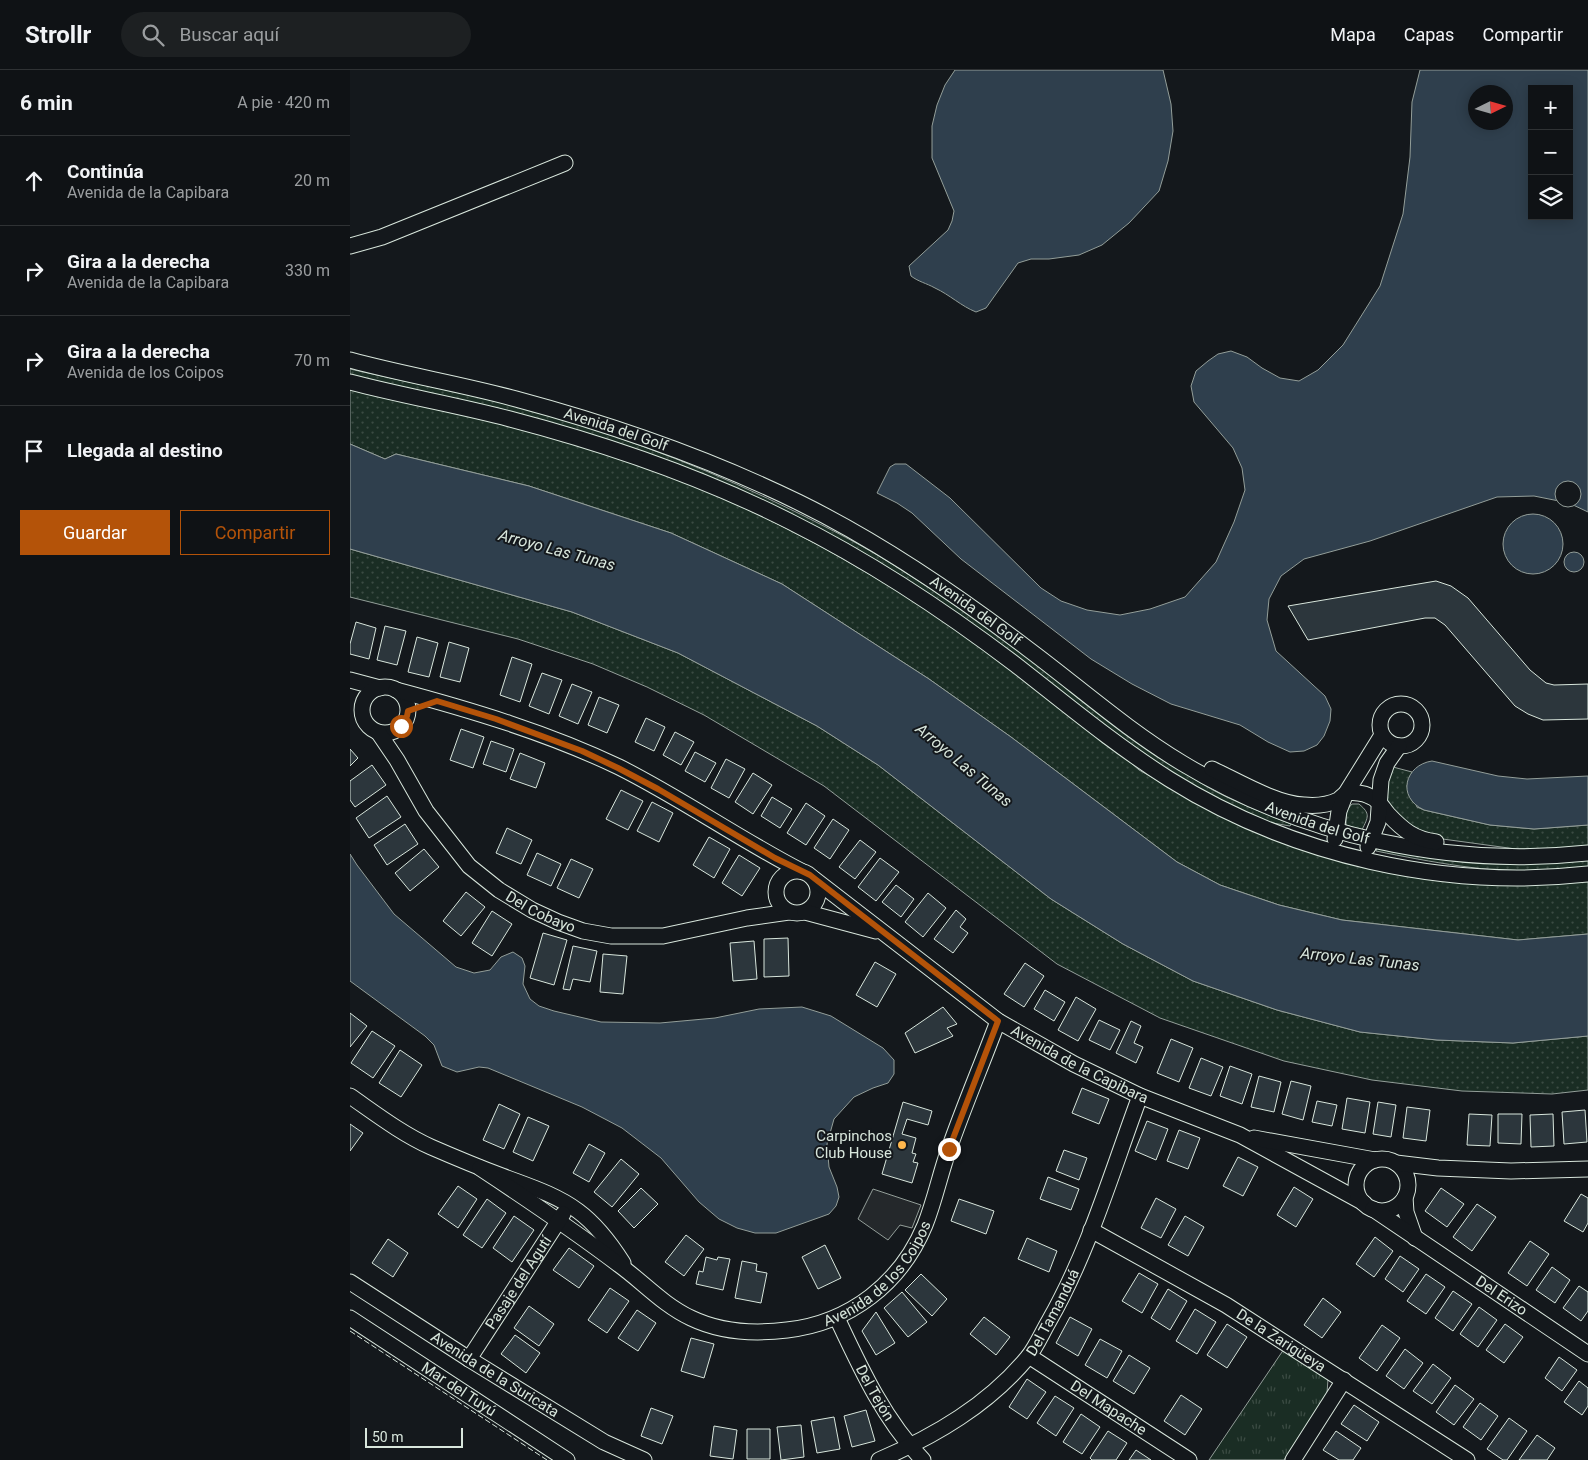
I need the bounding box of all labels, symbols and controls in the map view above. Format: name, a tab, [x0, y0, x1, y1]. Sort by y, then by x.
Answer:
search box	[121, 12, 471, 57]
text: Strollr	[25, 21, 91, 49]
icon: search	[139, 21, 167, 49]
text: Buscar aquí	[179, 23, 279, 46]
text: Mapa	[1330, 24, 1376, 45]
text: Capas	[1404, 24, 1454, 45]
text: Compartir	[1482, 24, 1563, 45]
north arrow	[1468, 85, 1513, 130]
map controls	[1528, 85, 1573, 220]
button: +	[1528, 85, 1573, 130]
text: 6 min	[20, 91, 73, 115]
text: A pie · 420 m	[237, 93, 330, 112]
button: −	[1528, 130, 1573, 175]
text: Continúa	[67, 160, 144, 183]
icon: ahead	[20, 167, 48, 195]
text: 20 m	[294, 171, 330, 190]
button: layers	[1528, 175, 1573, 220]
text: Avenida de la Capibara	[67, 183, 229, 202]
text: Gira a la derecha	[67, 250, 210, 273]
icon: right	[20, 257, 48, 285]
text: 330 m	[285, 261, 330, 280]
text: Avenida de la Capibara	[67, 273, 229, 292]
text: Gira a la derecha	[67, 340, 210, 363]
icon: right	[20, 347, 48, 375]
text: 70 m	[294, 351, 330, 370]
text: Avenida de los Coipos	[67, 363, 224, 382]
street label: Avenida del Golf	[562, 404, 671, 455]
icon: arrive	[20, 437, 48, 465]
text: Llegada al destino	[67, 439, 223, 462]
button: Guardar	[20, 510, 170, 555]
button: Compartir	[180, 510, 330, 555]
water label: Arroyo Las Tunas	[496, 525, 617, 575]
street label: Avenida del Golf	[927, 572, 1026, 650]
route start	[390, 715, 413, 738]
water label: Arroyo Las Tunas	[911, 719, 1016, 811]
street label: Avenida del Golf	[1263, 797, 1372, 848]
street label: Del Cobayo	[502, 887, 578, 937]
water label: Arroyo Las Tunas	[1298, 943, 1421, 975]
street label: Avenida de la Capibara	[1008, 1021, 1151, 1107]
place label: Carpinchos Club House	[815, 1127, 892, 1162]
route end	[938, 1138, 961, 1161]
marker: Carpinchos Club House	[896, 1139, 908, 1151]
street label: Avenida de los Coipos	[821, 1218, 935, 1330]
street label: Pasaje del Agutí	[482, 1231, 556, 1333]
street label: Del Tamanduá	[1022, 1266, 1083, 1359]
street label: Del Erizo	[1472, 1272, 1531, 1319]
street label: De la Zarigüeya	[1233, 1305, 1329, 1376]
street label: Avenida de la Suricata	[428, 1328, 562, 1421]
street label: Mar del Tuyú	[418, 1358, 500, 1420]
street label: Del Tejón	[852, 1362, 898, 1424]
street label: Del Mapache	[1067, 1376, 1150, 1439]
scale bar	[365, 1425, 462, 1448]
text: 50 m	[372, 1429, 404, 1445]

